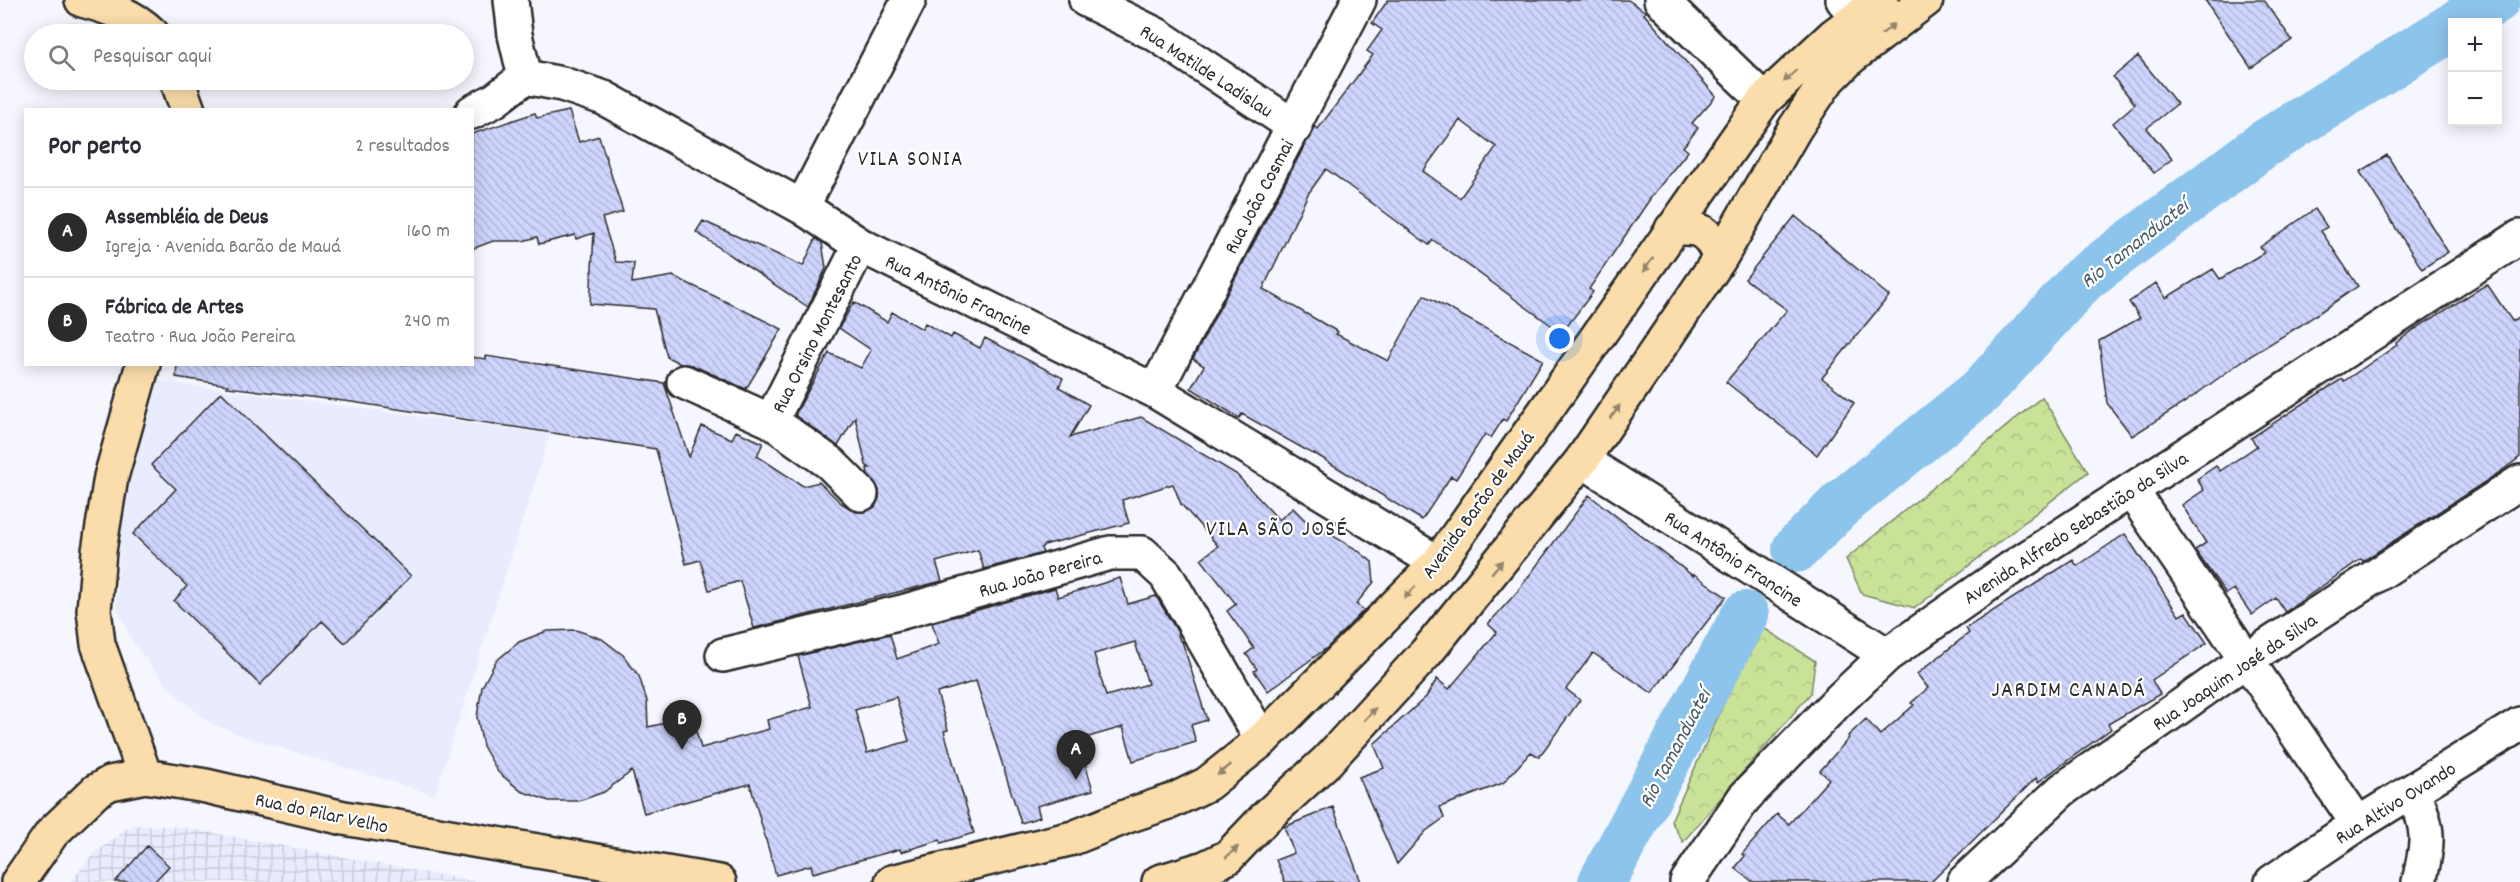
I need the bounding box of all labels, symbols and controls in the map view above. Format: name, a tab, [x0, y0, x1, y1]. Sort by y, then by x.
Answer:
map controls	[2448, 18, 2502, 126]
button: +	[2448, 18, 2502, 72]
street label: Rua Matilde Ladislau	[1133, 19, 1277, 126]
one-way arrow	[1880, 22, 1896, 35]
search box	[24, 24, 474, 90]
icon: search	[45, 41, 78, 74]
text: Pesquisar aqui	[93, 42, 212, 73]
one-way arrow	[1783, 69, 1798, 83]
button: −	[2448, 72, 2502, 126]
text: Por perto	[48, 129, 141, 166]
text: 2 resultados	[355, 133, 450, 161]
street label: Rua João Cosmai	[1219, 135, 1303, 260]
district label: VILA SONIA	[858, 146, 964, 176]
water label: Rio Tamanduateí	[2075, 190, 2200, 297]
text: Assembléia de Deus	[105, 203, 269, 234]
text: A	[62, 218, 73, 246]
text: 160 m	[407, 218, 450, 246]
text: Igreja · Avenida Barão de Mauá	[105, 234, 341, 262]
street label: Rua Antônio Francine	[880, 249, 1036, 344]
street label: Rua Orsino Montesanto	[766, 250, 871, 419]
one-way arrow	[1642, 256, 1654, 272]
text: Fábrica de Artes	[105, 293, 244, 324]
text: B	[63, 308, 72, 336]
text: 240 m	[404, 308, 450, 336]
text: Teatro · Rua João Pereira	[105, 324, 295, 352]
your location	[1545, 324, 1574, 353]
one-way arrow	[1609, 404, 1621, 420]
street label: Avenida Barão de Mauá	[1416, 426, 1543, 585]
street label: Avenida Alfredo Sebastião da Silva	[1959, 446, 2195, 613]
street label: Rua Antônio Francine	[1658, 505, 1807, 616]
district label: VILA SÃO JOSÉ	[1206, 515, 1348, 546]
street label: Rua João Pereira	[976, 545, 1106, 607]
one-way arrow	[1491, 559, 1504, 575]
one-way arrow	[1403, 584, 1417, 599]
street label: Rua Joaquim José da Silva	[2148, 607, 2324, 739]
district label: JARDIM CANADÁ	[1992, 676, 2146, 707]
water label: Rio Tamanduateí	[1633, 680, 1723, 814]
pin: B	[662, 700, 702, 750]
one-way arrow	[1363, 707, 1376, 722]
pin: A	[1056, 730, 1096, 780]
street label: Rua Altivo Ovando	[2331, 756, 2462, 853]
one-way arrow	[1216, 764, 1232, 777]
street label: Rua do Pilar Velho	[252, 787, 391, 843]
one-way arrow	[1224, 846, 1239, 859]

